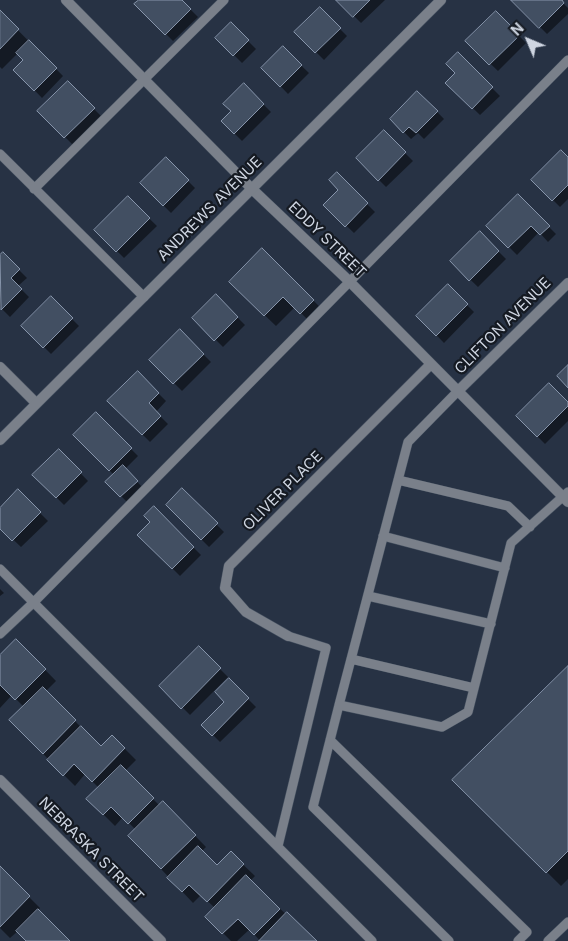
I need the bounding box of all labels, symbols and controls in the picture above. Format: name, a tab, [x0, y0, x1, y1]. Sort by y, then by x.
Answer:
north arrow	[503, 15, 553, 65]
text: N	[507, 19, 527, 39]
street label: ANDREWS AVENUE	[154, 153, 266, 265]
street label: EDDY STREET	[284, 198, 370, 282]
street label: CLIFTON AVENUE	[451, 274, 555, 378]
street label: OLIVER PLACE	[239, 447, 327, 535]
street label: NEBRASKA STREET	[35, 794, 147, 906]

